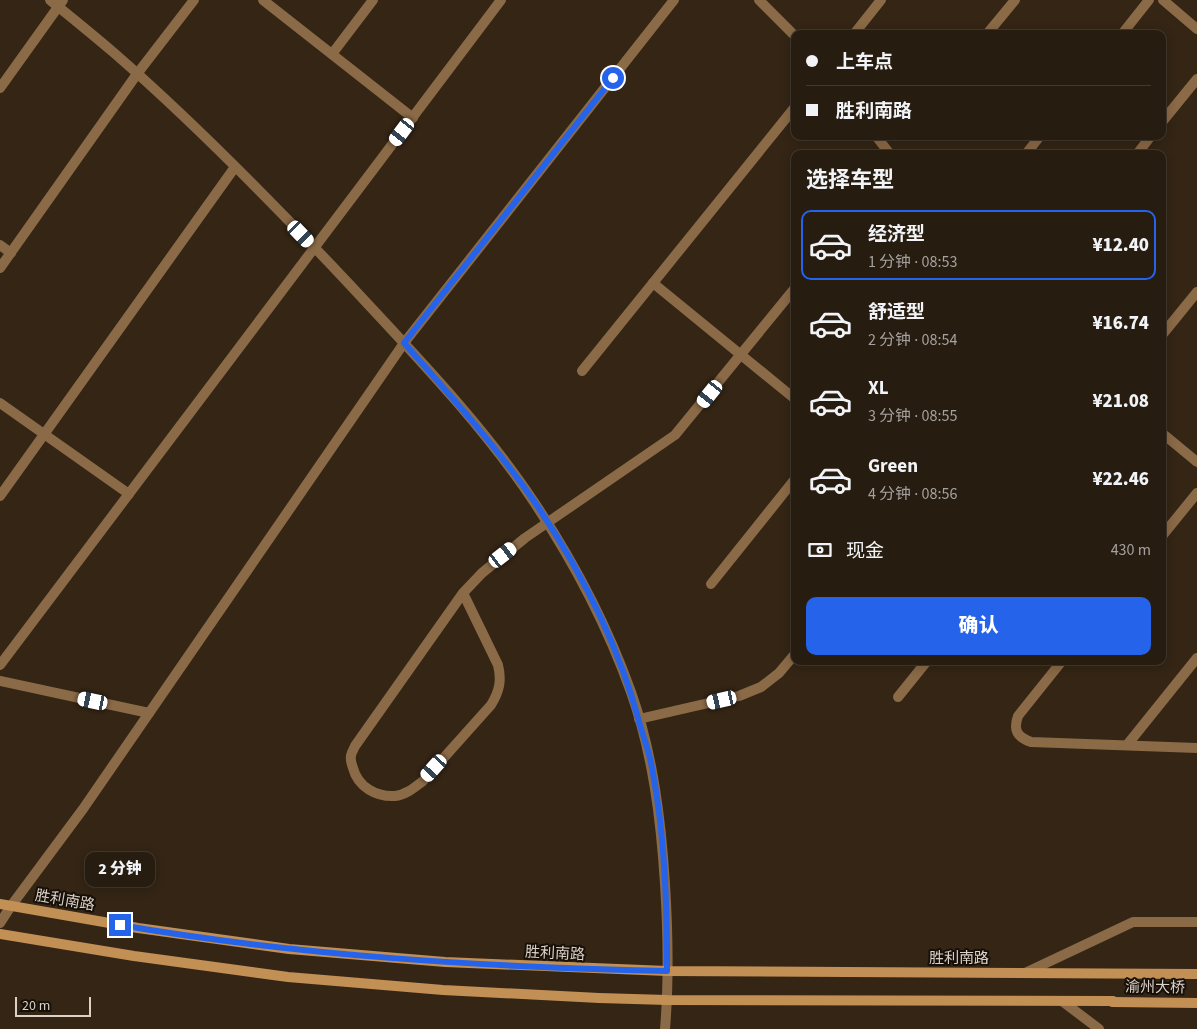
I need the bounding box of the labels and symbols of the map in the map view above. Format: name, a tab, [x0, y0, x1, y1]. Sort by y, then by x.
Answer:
route start	[602, 67, 624, 89]
car	[386, 116, 417, 148]
car	[285, 218, 316, 250]
car	[694, 378, 725, 410]
car	[486, 540, 519, 570]
car	[705, 689, 738, 711]
car	[76, 691, 109, 711]
car	[418, 752, 449, 784]
callout: 2 分钟	[85, 852, 155, 888]
street label: 胜利南路	[34, 885, 96, 916]
route end	[109, 914, 131, 936]
street label: 胜利南路	[524, 941, 585, 966]
street label: 胜利南路	[929, 948, 989, 969]
street label: 渝州大桥	[1125, 976, 1185, 999]
scale bar	[15, 994, 91, 1017]

